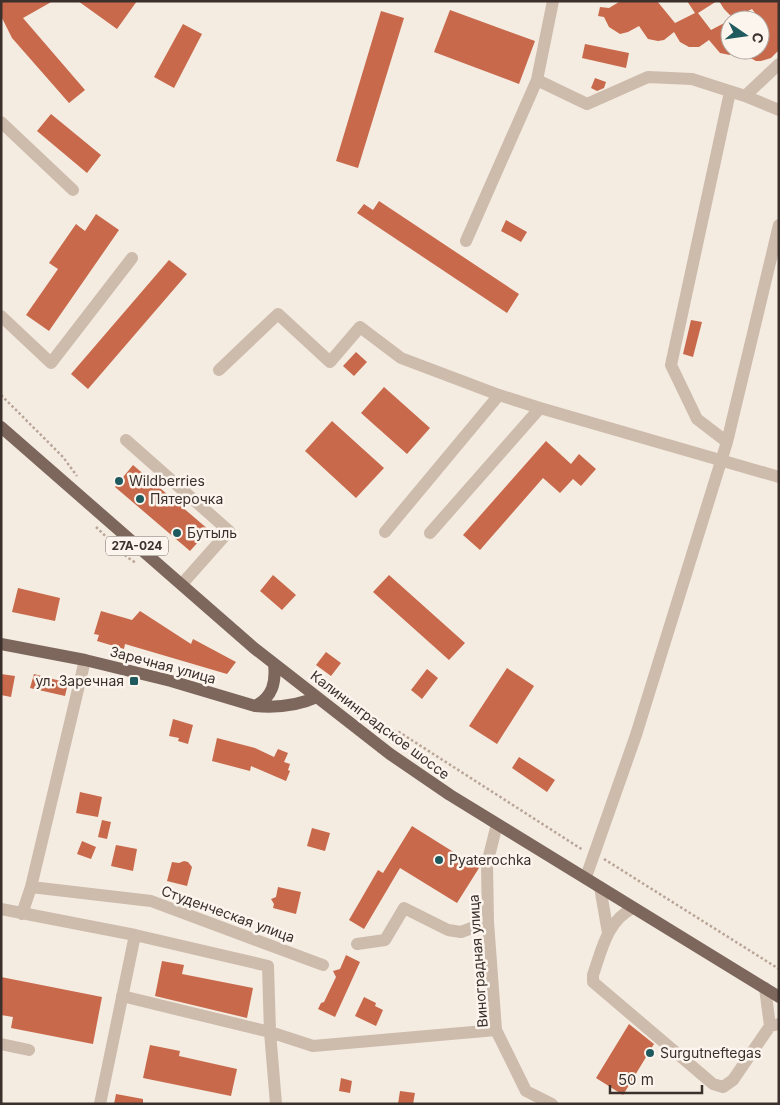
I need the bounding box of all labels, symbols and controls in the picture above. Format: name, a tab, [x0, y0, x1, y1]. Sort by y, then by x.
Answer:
north arrow	[720, 10, 770, 60]
text: С	[749, 31, 768, 45]
place label: Wildberries	[129, 472, 205, 489]
marker: Wildberries	[113, 475, 125, 487]
place label: Пятерочка	[150, 490, 223, 507]
marker: Пятерочка	[134, 493, 146, 505]
place label: Бутыль	[187, 524, 237, 541]
marker: Бутыль	[171, 527, 183, 539]
road number: 27А-024	[106, 536, 168, 556]
street label: Заречная улица	[108, 642, 218, 687]
street label: Калининградское шоссе	[307, 667, 453, 783]
place label: ул. Заречная	[35, 672, 124, 689]
marker: ул. Заречная	[128, 675, 140, 687]
place label: Pyaterochka	[449, 851, 531, 868]
marker: Pyaterochka	[433, 854, 445, 866]
street label: Студенческая улица	[159, 881, 297, 946]
street label: Виноградная улица	[464, 894, 491, 1028]
place label: Surgutneftegas	[660, 1044, 761, 1061]
marker: Surgutneftegas	[644, 1047, 656, 1059]
scale bar	[610, 1062, 702, 1094]
text: 50 m	[618, 1070, 654, 1089]

